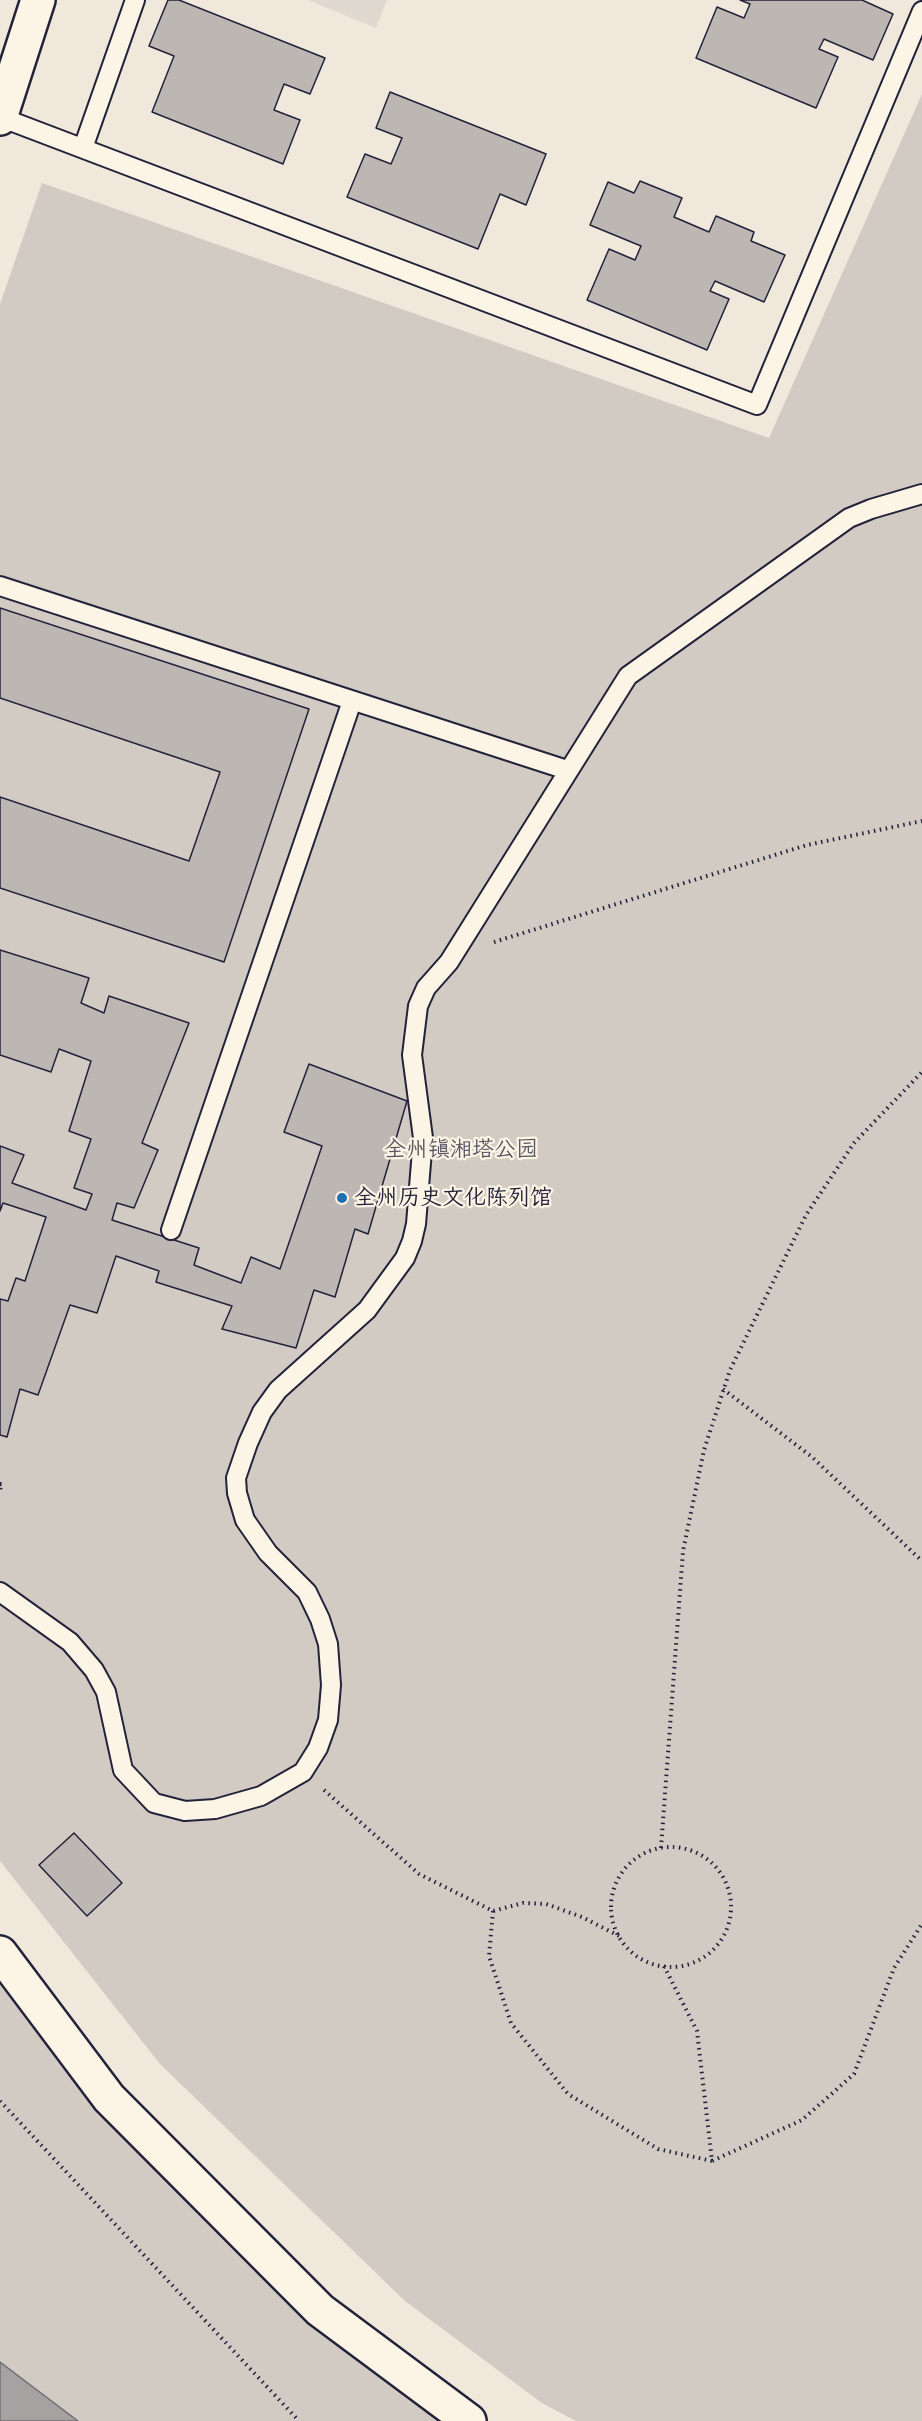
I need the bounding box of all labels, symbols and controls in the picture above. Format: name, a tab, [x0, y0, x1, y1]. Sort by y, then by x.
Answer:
park label: 全州镇湘塔公园	[384, 1137, 538, 1163]
place label: 全州历史文化陈列馆	[354, 1185, 552, 1211]
marker: 全州历史文化陈列馆	[335, 1191, 349, 1205]

